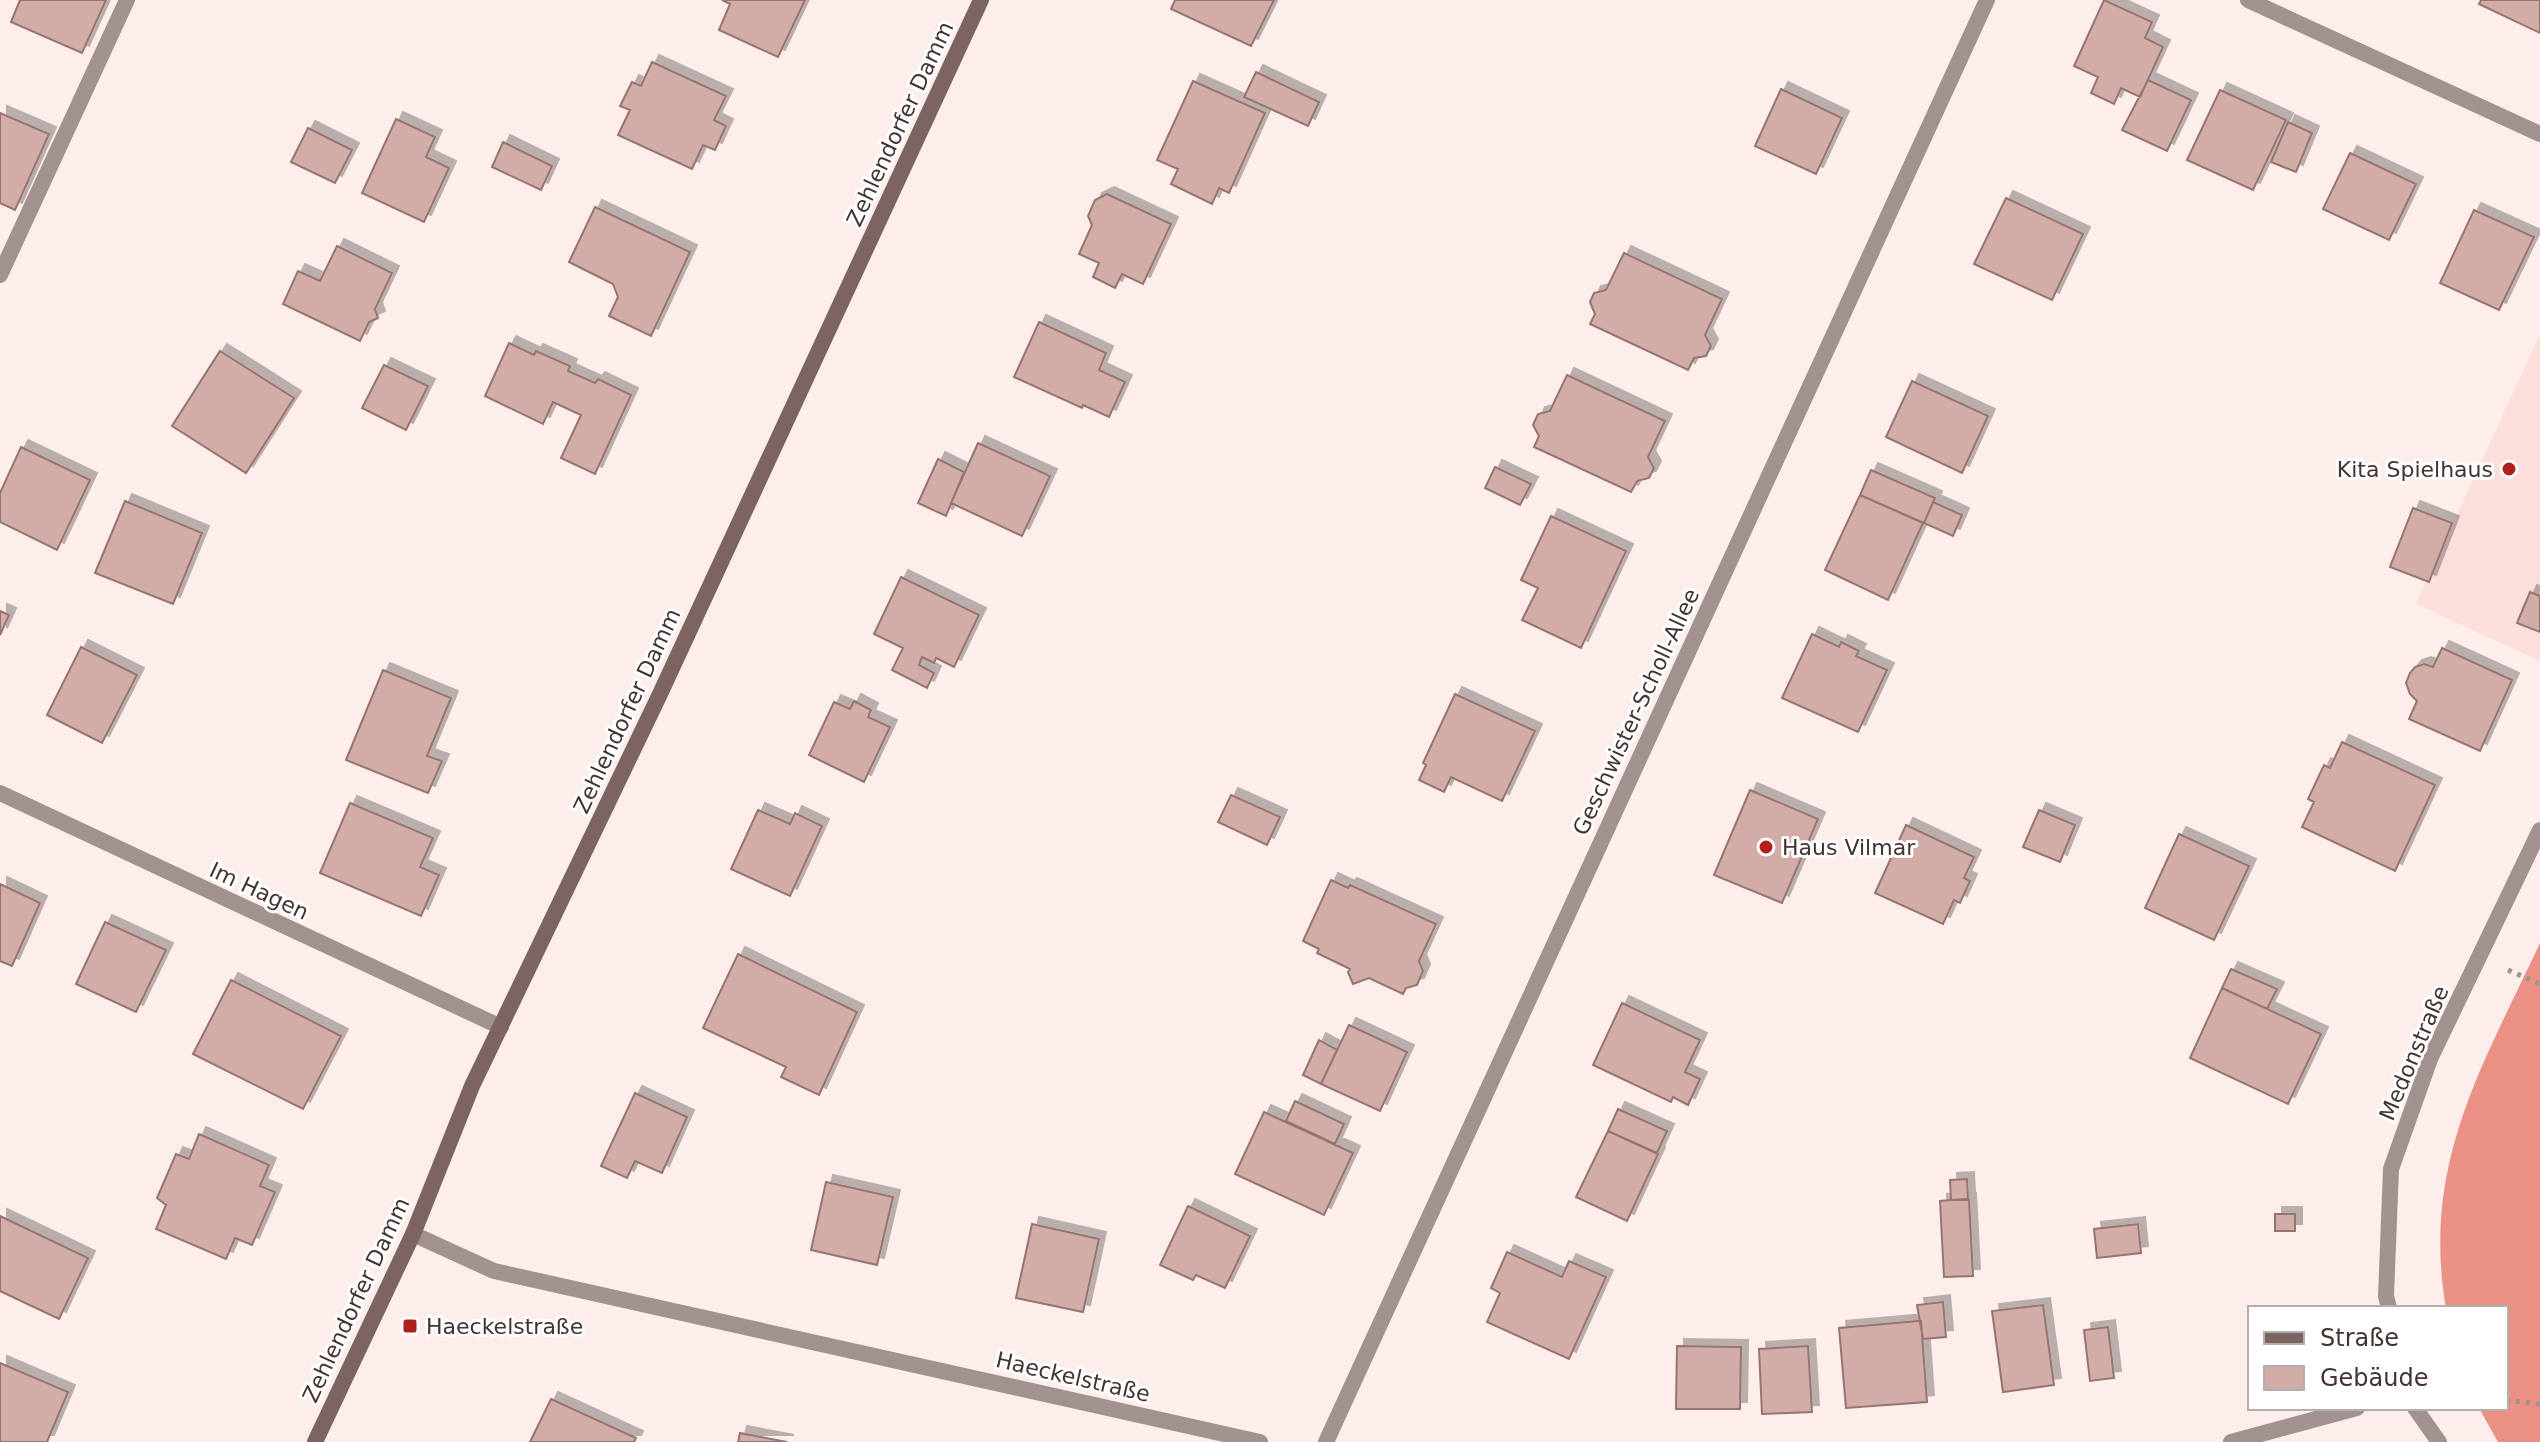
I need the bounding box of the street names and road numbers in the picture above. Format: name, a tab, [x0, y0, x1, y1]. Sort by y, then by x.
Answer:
street label: Zehlendorfer Damm	[842, 18, 958, 230]
street label: Geschwister-Scholl-Allee	[1568, 585, 1704, 839]
street label: Zehlendorfer Damm	[569, 605, 685, 817]
street label: Im Hagen	[206, 857, 312, 925]
street label: Medonstraße	[2374, 982, 2454, 1124]
street label: Zehlendorfer Damm	[298, 1194, 414, 1406]
street label: Haeckelstraße	[994, 1347, 1152, 1407]

